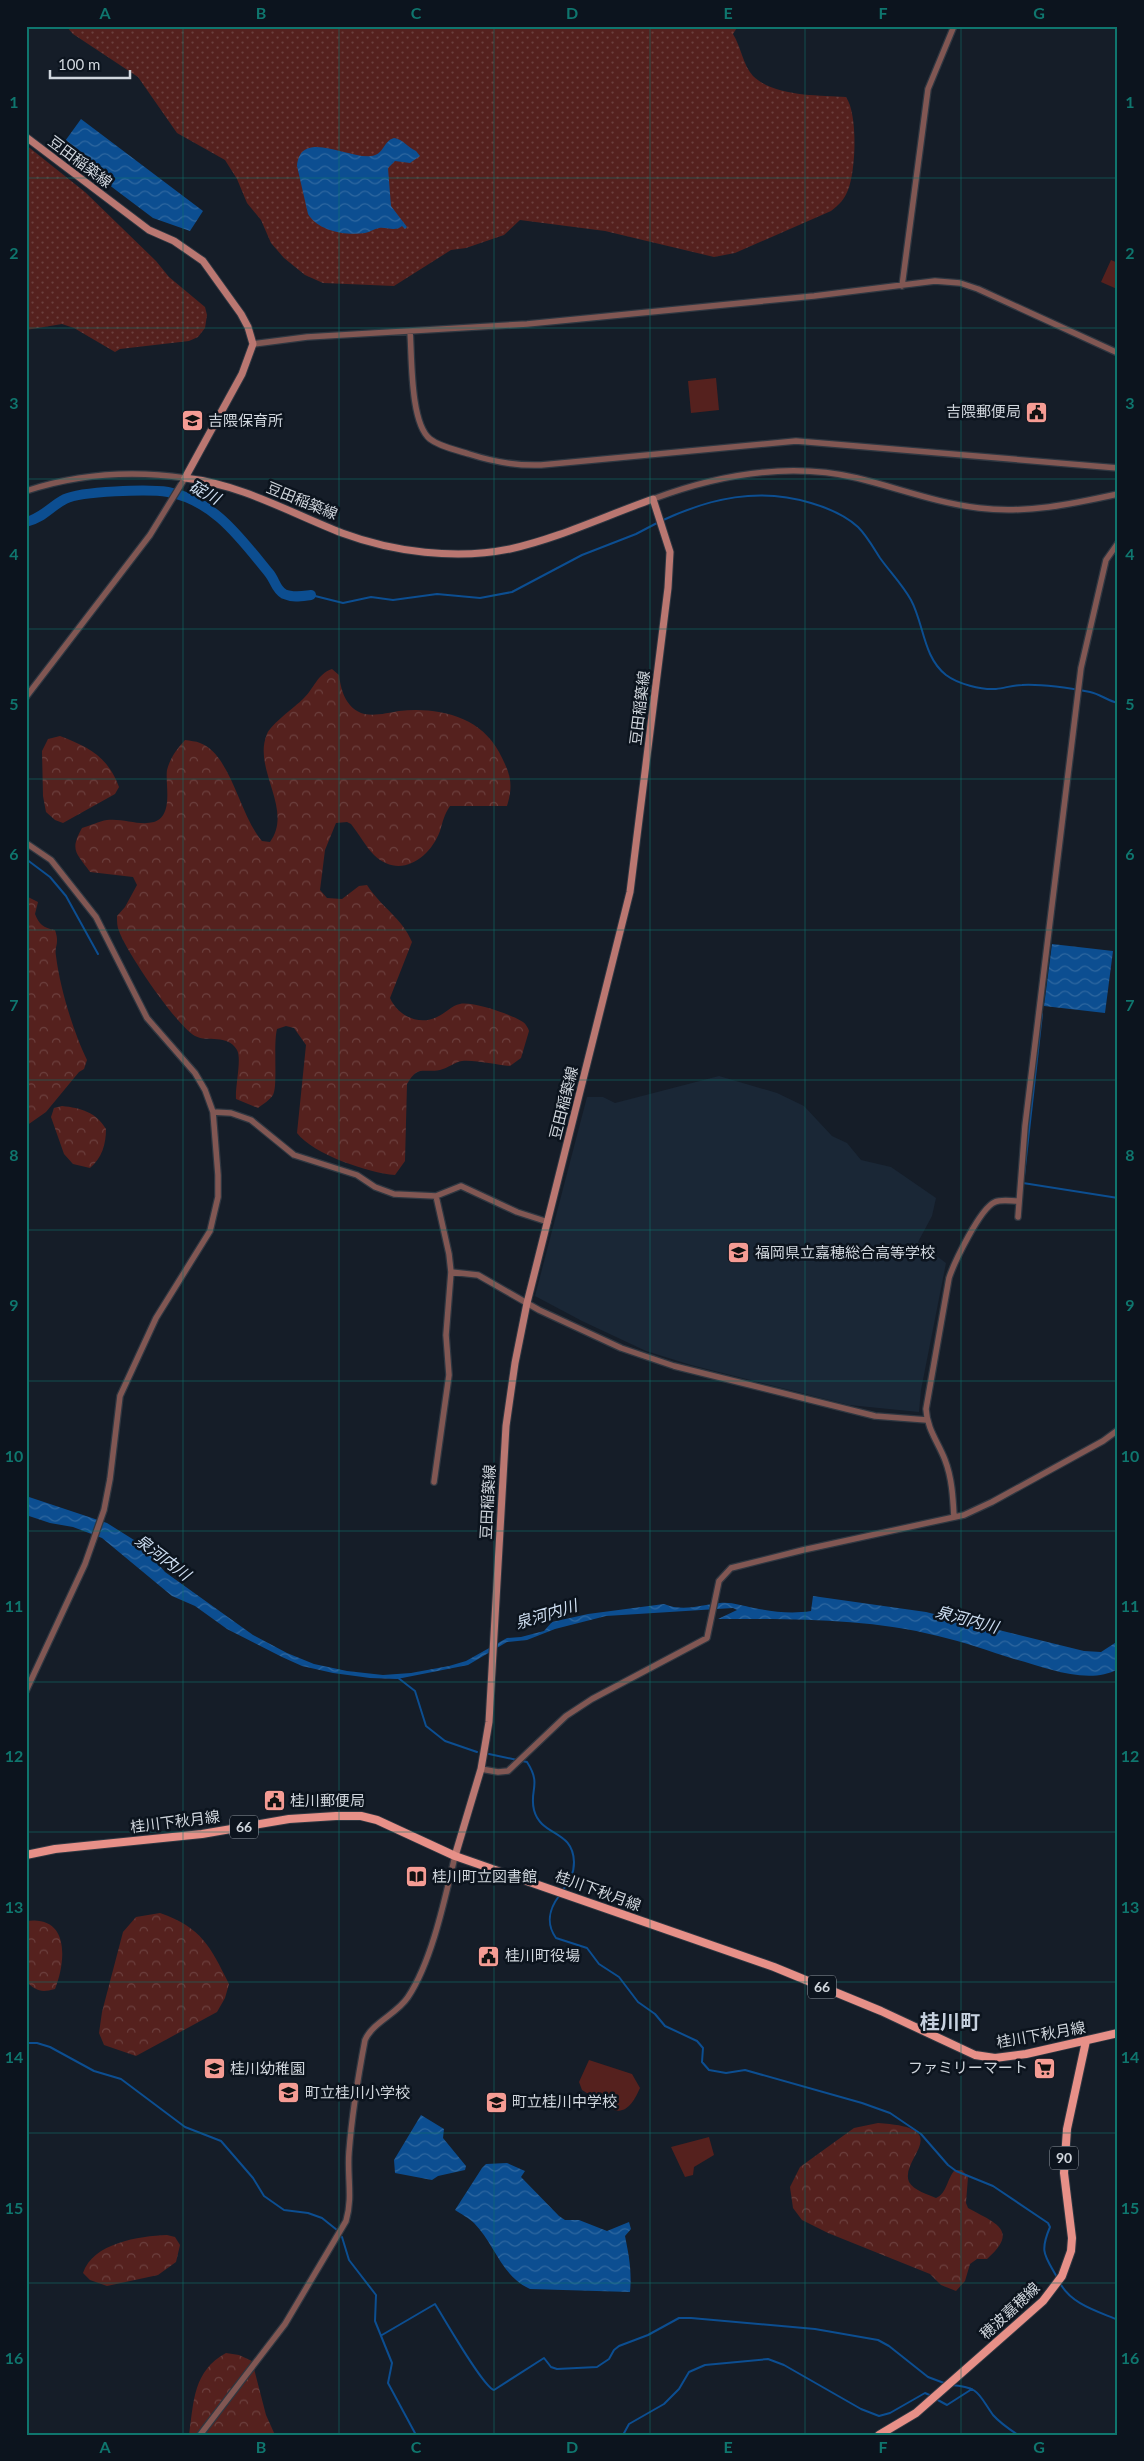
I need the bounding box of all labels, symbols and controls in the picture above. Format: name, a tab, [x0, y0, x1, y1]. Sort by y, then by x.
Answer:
text: A	[98, 3, 111, 22]
text: B	[256, 3, 266, 22]
text: C	[411, 3, 422, 22]
text: D	[566, 3, 578, 22]
text: E	[723, 3, 733, 22]
text: F	[878, 3, 888, 22]
text: G	[1033, 3, 1045, 22]
scale bar	[50, 48, 130, 80]
text: 100 m	[58, 55, 100, 73]
text: 1	[9, 92, 19, 111]
text: 1	[1125, 92, 1135, 111]
street label: 豆田稲築線	[45, 131, 116, 191]
text: 2	[9, 243, 19, 262]
text: 2	[1125, 243, 1135, 262]
text: 3	[9, 393, 19, 412]
text: 3	[1125, 393, 1135, 412]
public building icon: 吉隈郵便局	[1025, 400, 1049, 424]
place label: 吉隈郵便局	[946, 402, 1021, 420]
school or university icon: 吉隈保育所	[180, 409, 204, 433]
place label: 吉隈保育所	[208, 411, 283, 429]
water label: 碇川	[187, 476, 226, 508]
street label: 豆田稲築線	[264, 478, 341, 522]
text: 4	[9, 544, 19, 563]
text: 4	[1125, 544, 1135, 563]
street label: 豆田稲築線	[626, 670, 653, 746]
text: 5	[9, 694, 19, 713]
text: 5	[1125, 694, 1135, 713]
text: 6	[9, 844, 19, 863]
text: 6	[1125, 844, 1135, 863]
text: 7	[9, 995, 19, 1014]
text: 7	[1125, 995, 1135, 1014]
street label: 豆田稲築線	[545, 1064, 581, 1141]
text: 8	[9, 1145, 19, 1164]
text: 8	[1125, 1145, 1135, 1164]
school or university icon: 福岡県立嘉穂総合高等学校	[727, 1241, 751, 1265]
place label: 福岡県立嘉穂総合高等学校	[755, 1243, 935, 1261]
text: 9	[9, 1295, 19, 1314]
text: 9	[1125, 1295, 1135, 1314]
text: 10	[5, 1446, 23, 1465]
text: 10	[1121, 1446, 1139, 1465]
street label: 豆田稲築線	[476, 1464, 498, 1540]
water label: 泉河内川	[132, 1530, 196, 1585]
water label: 泉河内川	[512, 1594, 581, 1632]
text: 11	[5, 1596, 23, 1615]
text: 11	[1121, 1596, 1139, 1615]
water label: 泉河内川	[934, 1601, 1002, 1636]
text: 12	[5, 1746, 23, 1765]
text: 12	[1121, 1746, 1139, 1765]
public building icon: 桂川郵便局	[262, 1789, 286, 1813]
place label: 桂川郵便局	[290, 1791, 365, 1809]
street label: 桂川下秋月線	[129, 1807, 221, 1835]
road number: 66	[230, 1815, 258, 1838]
library icon: 桂川町立図書館	[404, 1865, 428, 1889]
street label: 桂川下秋月線	[553, 1866, 644, 1914]
place label: 桂川町立図書館	[432, 1867, 537, 1885]
text: 13	[5, 1897, 23, 1916]
text: 13	[1121, 1897, 1139, 1916]
public building icon: 桂川町役場	[477, 1944, 501, 1968]
place label: 桂川町役場	[505, 1946, 580, 1964]
road number: 66	[808, 1975, 836, 1998]
district label: 桂川町	[920, 2009, 980, 2033]
street label: 桂川下秋月線	[995, 2017, 1087, 2051]
text: 14	[5, 2047, 23, 2066]
text: 14	[1121, 2047, 1139, 2066]
supermarket icon: ファミリーマート	[1032, 2056, 1056, 2080]
school or university icon: 桂川幼稚園	[202, 2057, 226, 2081]
place label: ファミリーマート	[908, 2058, 1028, 2076]
place label: 桂川幼稚園	[230, 2059, 305, 2077]
school or university icon: 町立桂川小学校	[277, 2081, 301, 2105]
place label: 町立桂川小学校	[305, 2083, 410, 2101]
school or university icon: 町立桂川中学校	[484, 2090, 508, 2114]
place label: 町立桂川中学校	[512, 2092, 617, 2110]
road number: 90	[1050, 2146, 1078, 2170]
text: 15	[5, 2198, 23, 2217]
text: 15	[1121, 2198, 1139, 2217]
street label: 穂波嘉穂線	[976, 2278, 1043, 2342]
text: 16	[5, 2348, 23, 2367]
text: 16	[1121, 2348, 1139, 2367]
text: A	[98, 2437, 111, 2456]
text: B	[256, 2437, 266, 2456]
text: C	[411, 2437, 422, 2456]
text: D	[566, 2437, 578, 2456]
text: E	[723, 2437, 733, 2456]
text: F	[878, 2437, 888, 2456]
text: G	[1033, 2437, 1045, 2456]

